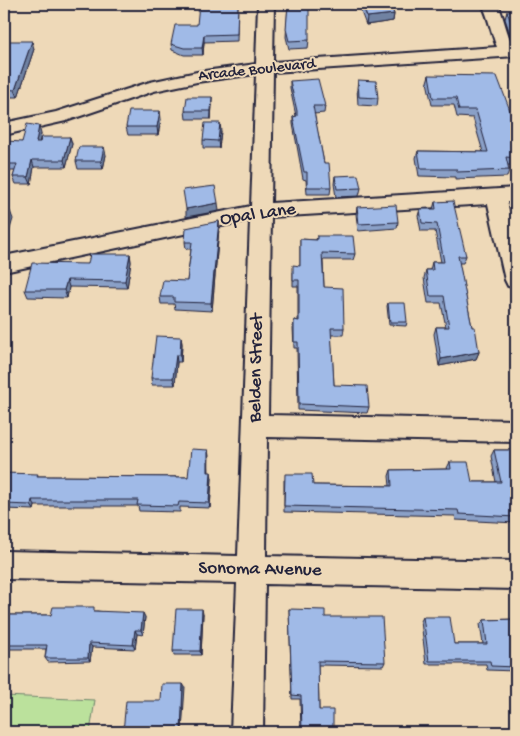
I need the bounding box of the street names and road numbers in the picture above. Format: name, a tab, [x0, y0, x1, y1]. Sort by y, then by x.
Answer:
street label: Arcade Boulevard	[198, 55, 318, 87]
street label: Opal Lane	[219, 198, 298, 232]
street label: Belden Street	[245, 311, 269, 424]
street label: Sonoma Avenue	[198, 557, 322, 583]

